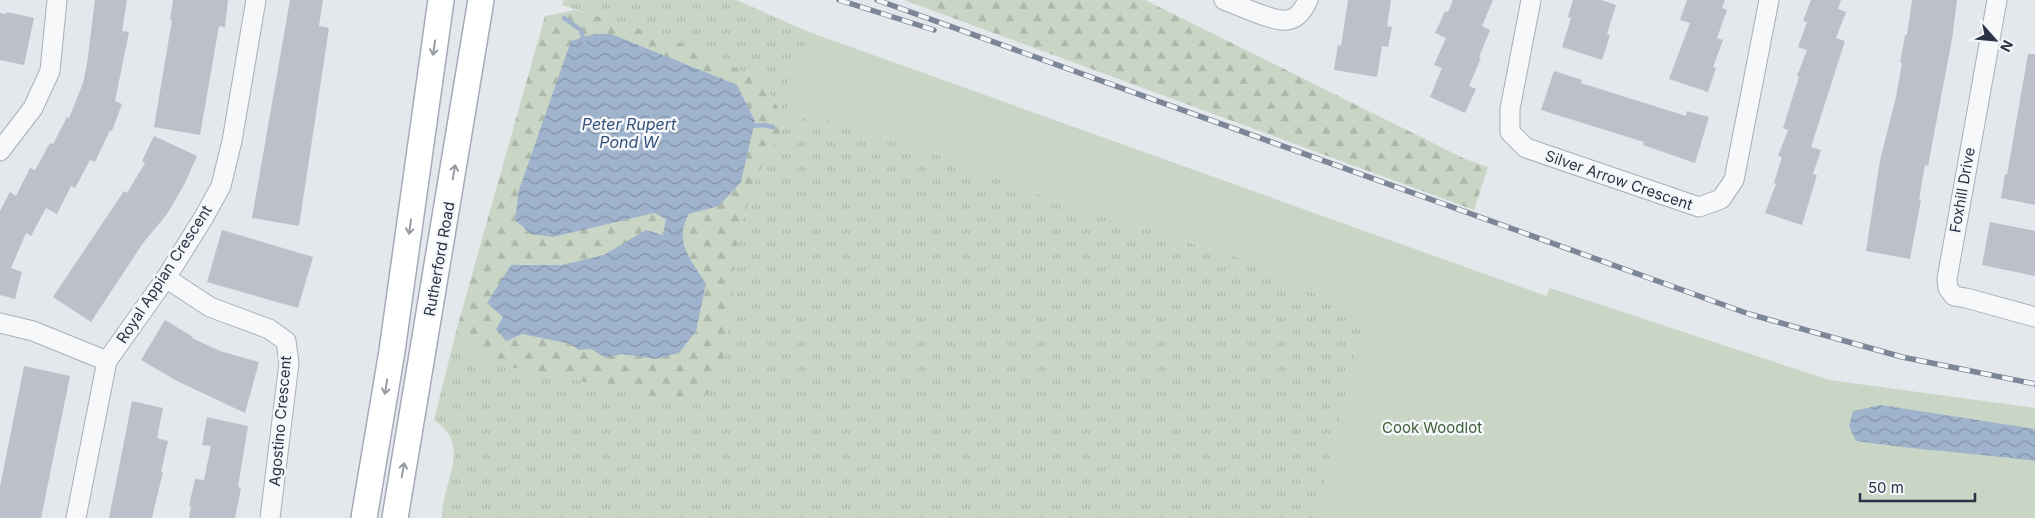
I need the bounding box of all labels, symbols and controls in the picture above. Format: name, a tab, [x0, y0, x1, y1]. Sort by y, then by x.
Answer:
north arrow	[1970, 15, 2020, 65]
text: N	[1997, 38, 2017, 55]
one-way arrow	[429, 40, 439, 56]
water label: Peter Rupert Pond W	[582, 114, 677, 152]
street label: Silver Arrow Crescent	[1543, 146, 1695, 214]
street label: Foxhill Drive	[1945, 146, 1979, 234]
one-way arrow	[449, 164, 459, 180]
street label: Rutherford Road	[420, 200, 458, 318]
street label: Royal Appian Crescent	[112, 201, 216, 347]
one-way arrow	[404, 218, 414, 234]
street label: Agostino Crescent	[265, 355, 295, 487]
one-way arrow	[381, 379, 391, 395]
park label: Cook Woodlot	[1382, 418, 1482, 437]
one-way arrow	[399, 462, 409, 478]
scale bar	[1860, 470, 1975, 502]
text: 50 m	[1868, 478, 1904, 497]

